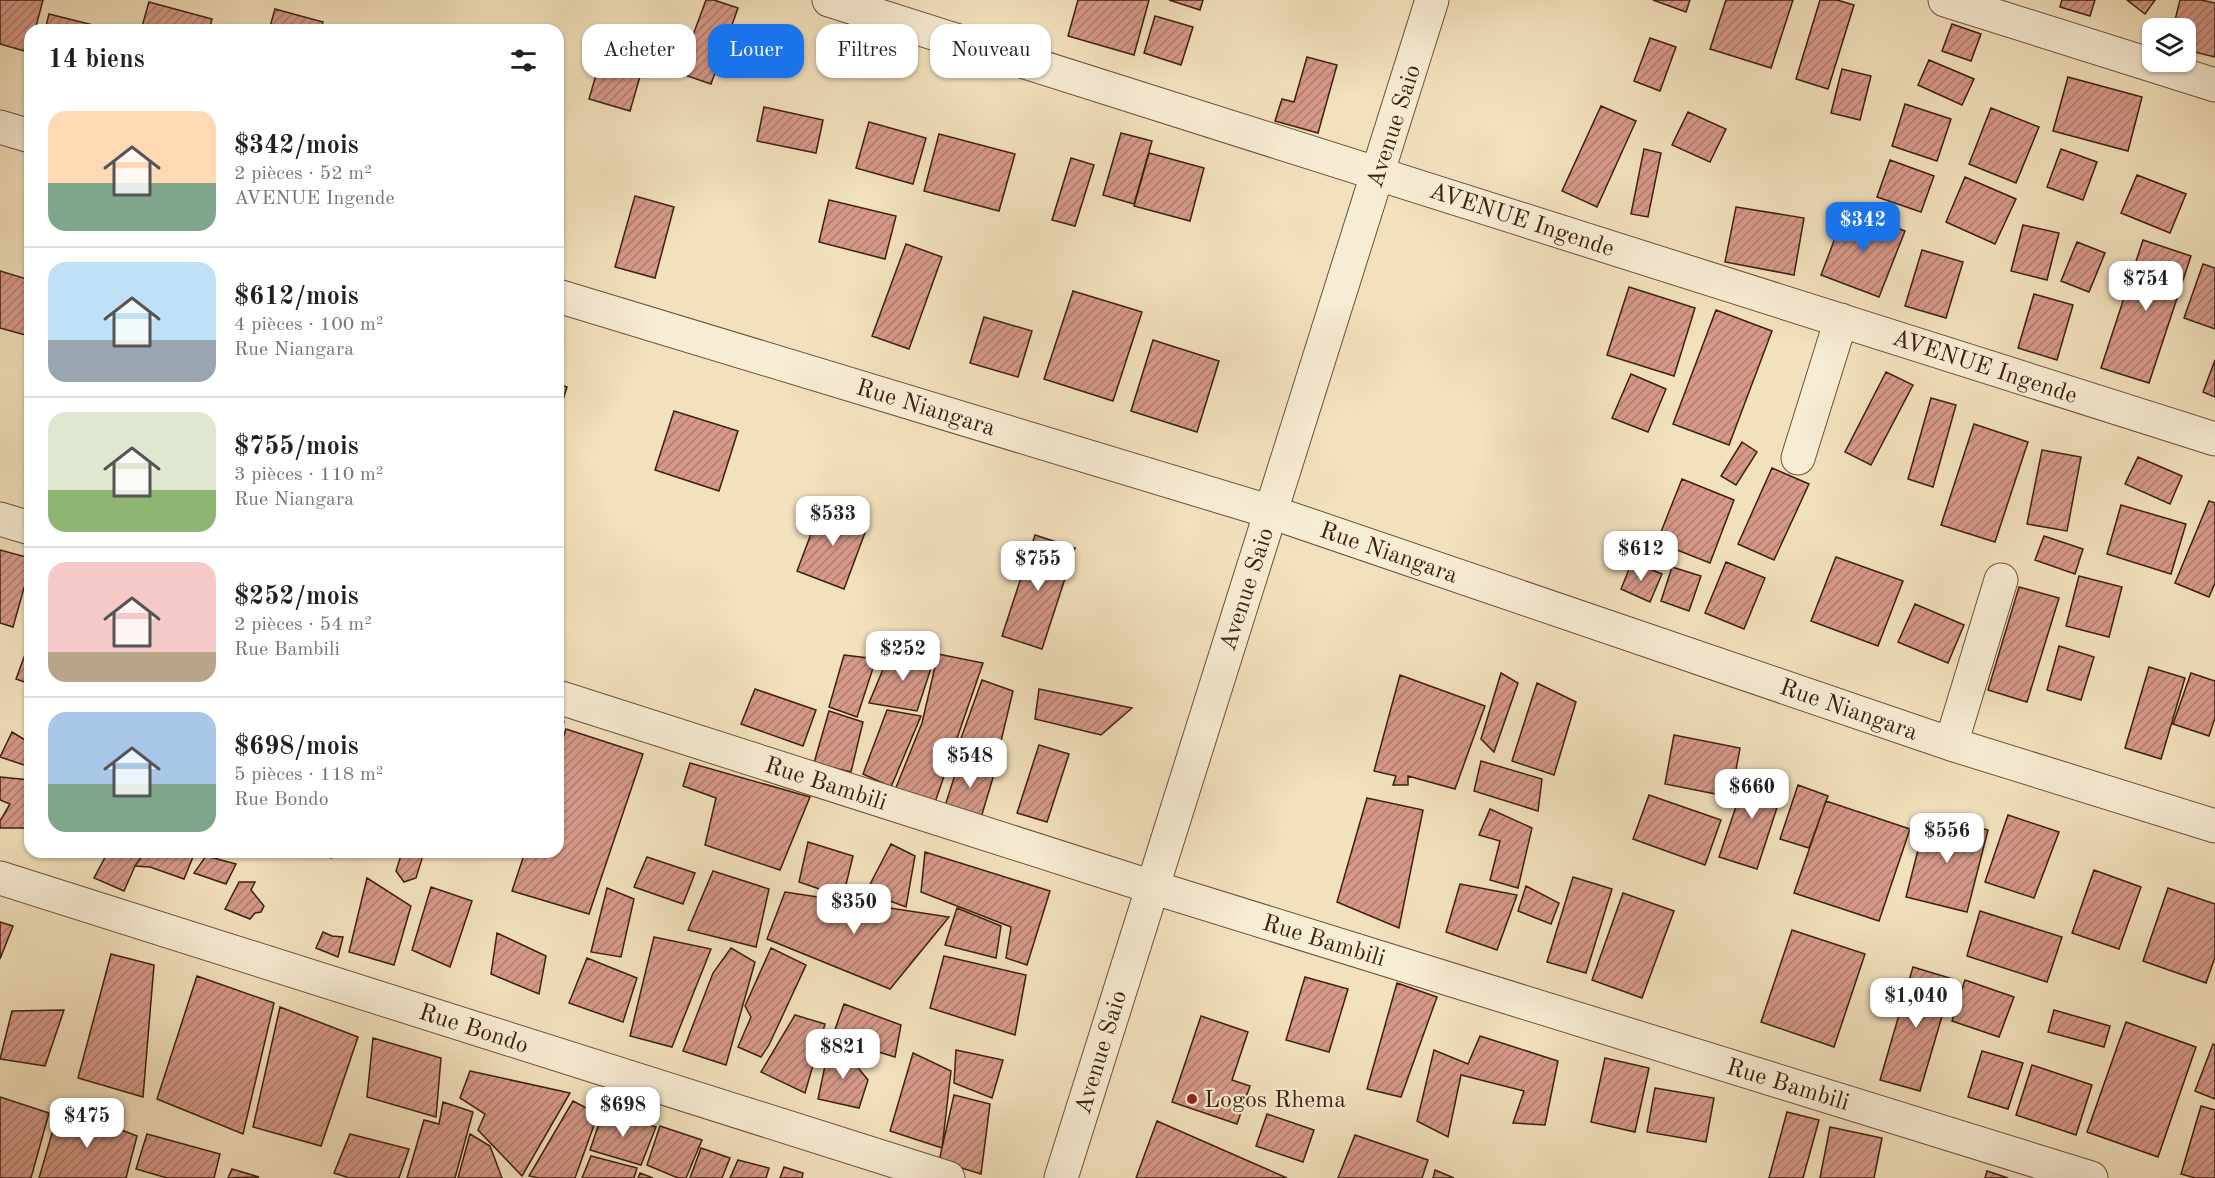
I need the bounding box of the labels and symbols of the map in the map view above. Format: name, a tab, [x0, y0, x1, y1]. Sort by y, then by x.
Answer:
street label: Avenue Saio	[1364, 62, 1426, 191]
street label: AVENUE Ingende	[1426, 180, 1617, 262]
pin: $342	[1827, 202, 1899, 253]
pin: $754	[2110, 261, 2182, 312]
street label: AVENUE Ingende	[1889, 327, 2080, 409]
street label: Rue Niangara	[853, 376, 998, 441]
pin: $533	[797, 496, 869, 547]
street label: Rue Niangara	[1316, 519, 1460, 589]
street label: Avenue Saio	[1217, 525, 1279, 654]
pin: $612	[1605, 531, 1677, 582]
pin: $755	[1002, 541, 1074, 592]
pin: $252	[867, 631, 939, 682]
street label: Rue Niangara	[1776, 676, 1920, 746]
pin: $548	[934, 738, 1006, 789]
street label: Rue Bambili	[761, 754, 889, 816]
pin: $660	[1716, 769, 1788, 820]
pin: $556	[1911, 813, 1983, 864]
pin: $350	[818, 884, 890, 935]
street label: Rue Bambili	[1259, 912, 1388, 972]
pin: $1,040	[1867, 978, 1965, 1029]
street label: Avenue Saio	[1072, 988, 1132, 1117]
street label: Rue Bondo	[416, 1001, 531, 1059]
pin: $821	[807, 1029, 879, 1080]
street label: Rue Bambili	[1723, 1056, 1852, 1116]
pin: $698	[587, 1087, 659, 1138]
place label: Logos Rhema	[1204, 1089, 1346, 1113]
marker: Logos Rhema	[1185, 1092, 1199, 1106]
pin: $475	[51, 1098, 123, 1149]

